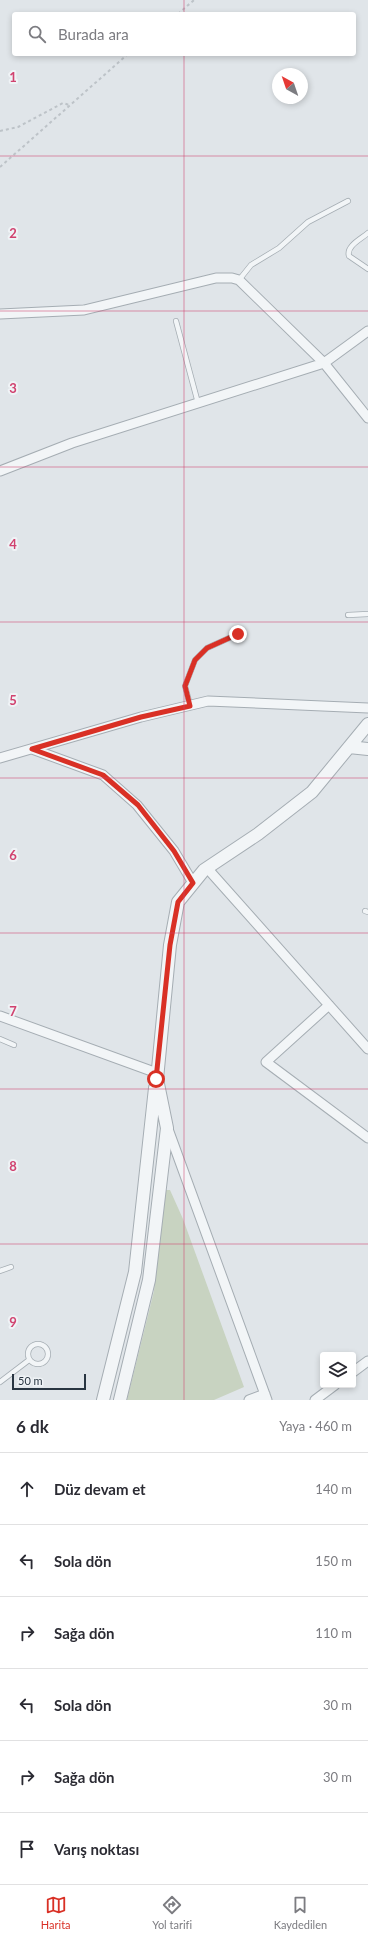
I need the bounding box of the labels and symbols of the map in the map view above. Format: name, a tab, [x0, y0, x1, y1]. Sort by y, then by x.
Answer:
north arrow	[272, 68, 308, 104]
text: 1	[9, 69, 17, 85]
text: 2	[9, 225, 17, 241]
text: 3	[9, 380, 17, 396]
text: 4	[9, 536, 17, 552]
route end	[229, 625, 247, 643]
text: 5	[9, 692, 17, 708]
text: 6	[9, 847, 17, 863]
text: 7	[9, 1003, 17, 1019]
route start	[147, 1070, 165, 1088]
text: 8	[9, 1158, 17, 1174]
text: 9	[9, 1314, 17, 1330]
scale bar	[12, 1372, 86, 1391]

